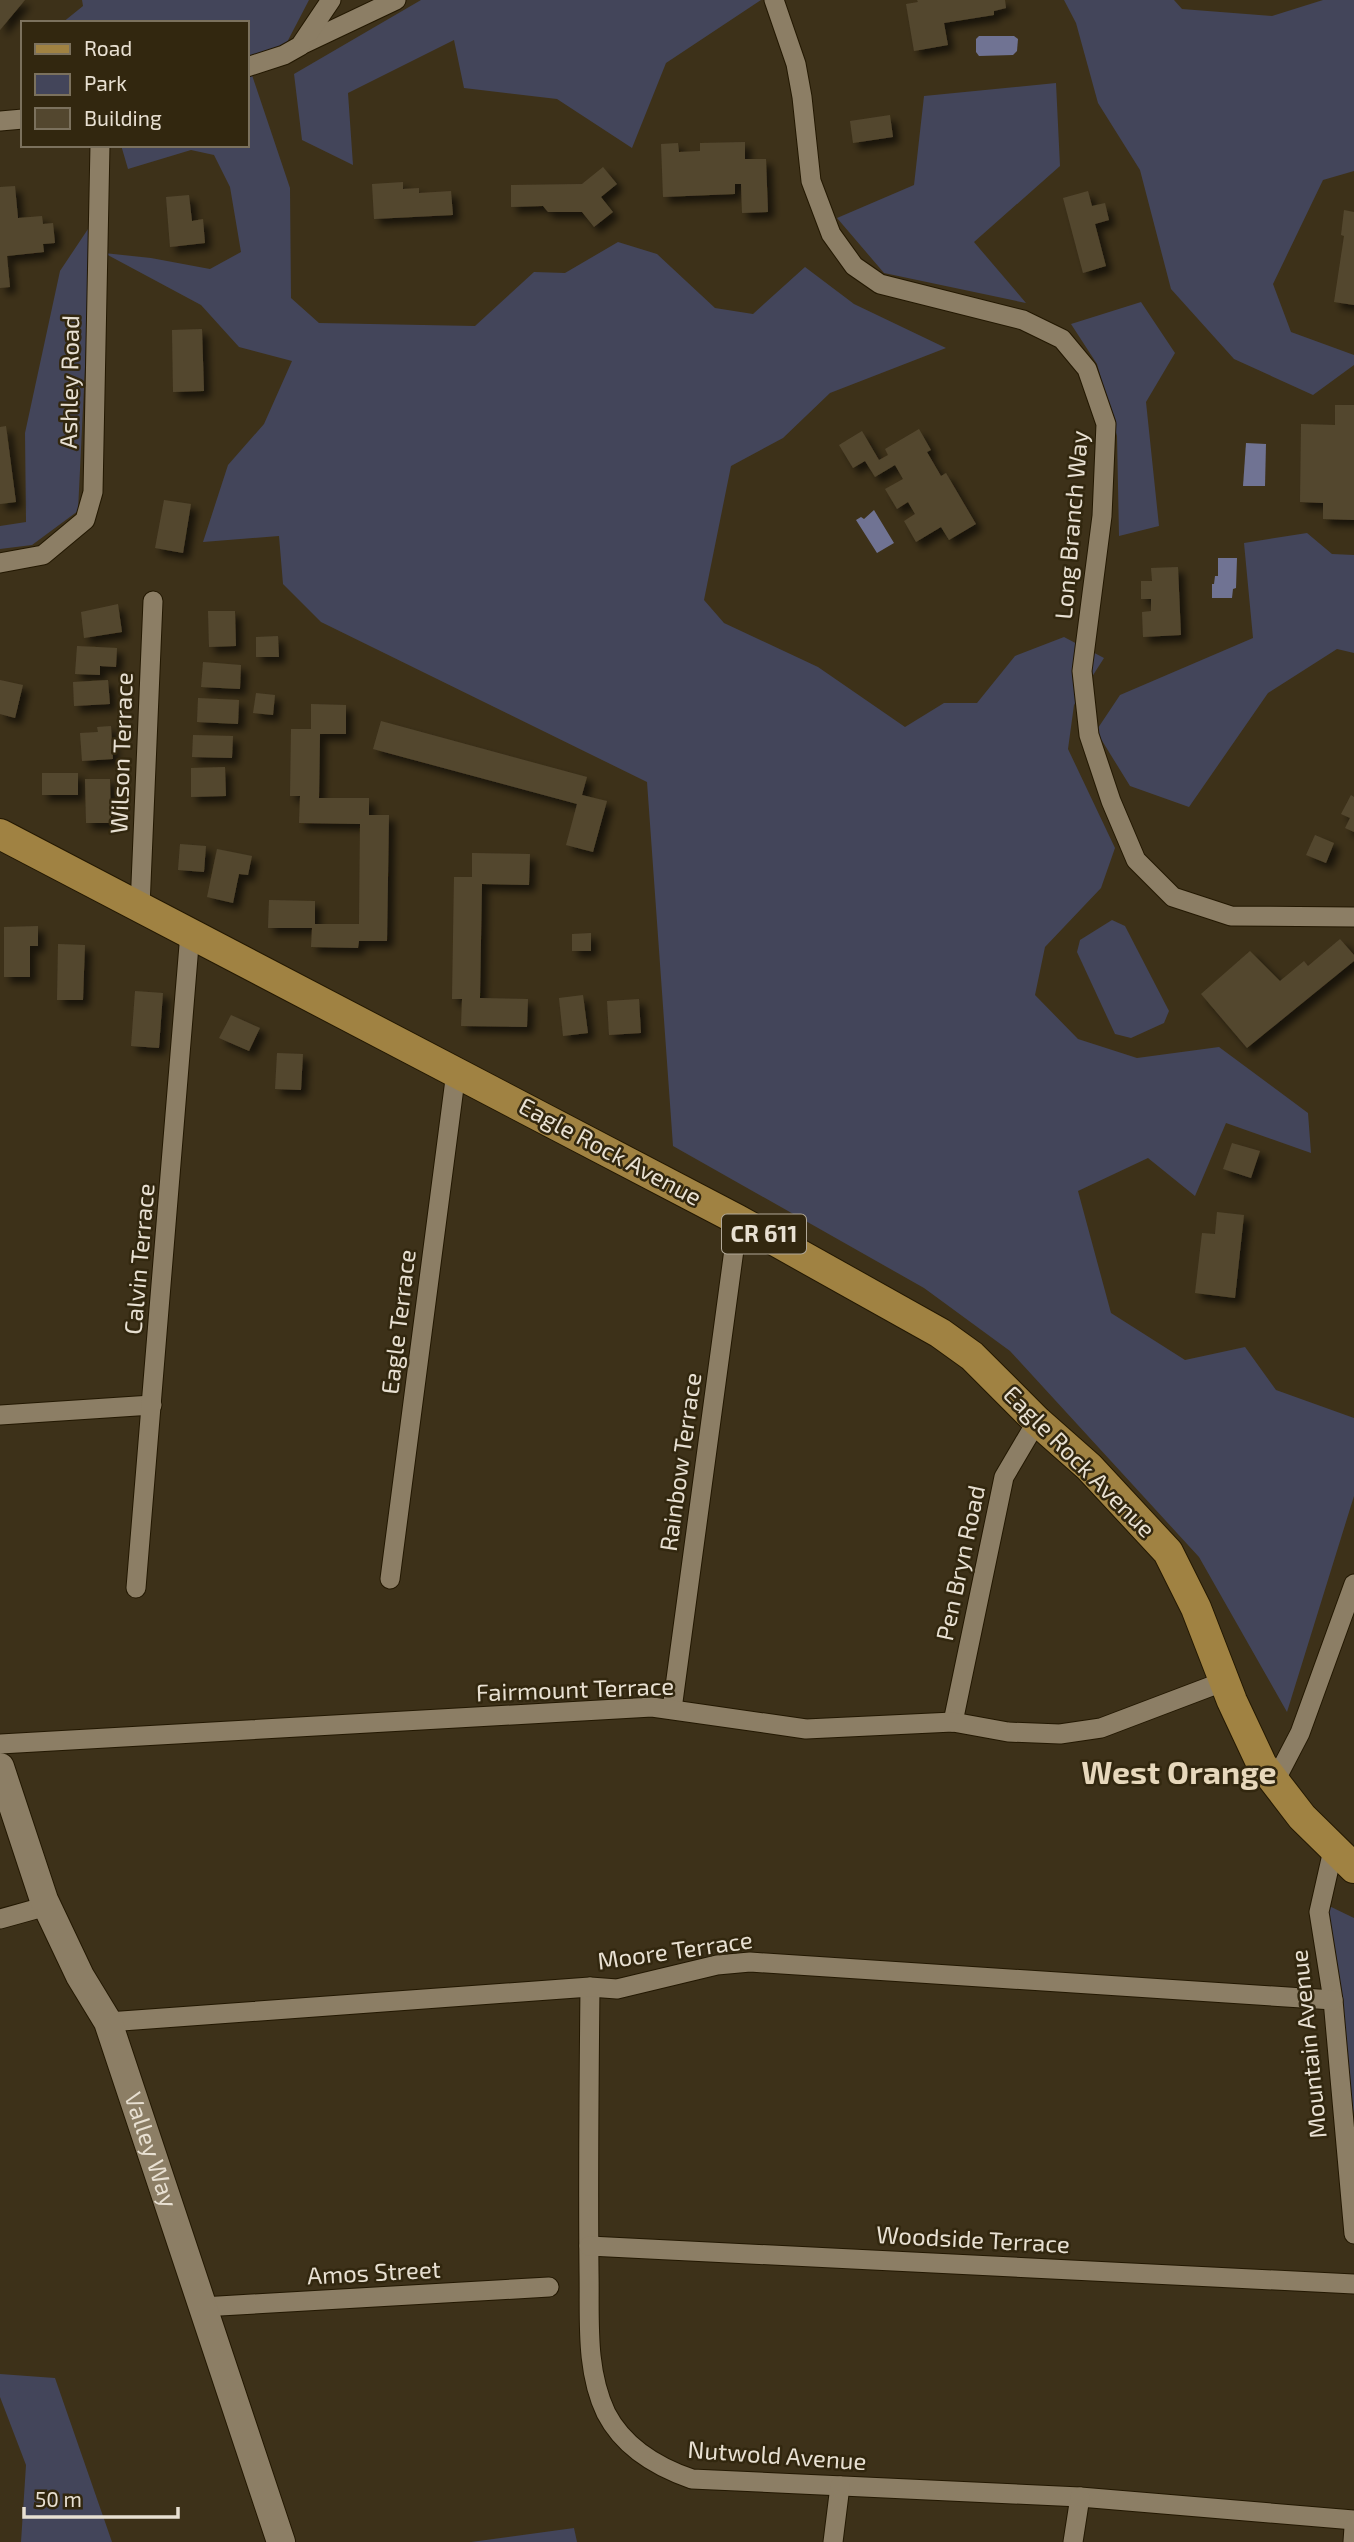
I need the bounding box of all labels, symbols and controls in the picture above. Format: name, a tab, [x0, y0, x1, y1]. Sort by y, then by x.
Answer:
legend	[21, 21, 248, 147]
text: Road	[84, 35, 132, 60]
text: Park	[84, 70, 127, 95]
text: Building	[84, 105, 162, 130]
street label: Ashley Road	[53, 315, 84, 449]
street label: Long Branch Way	[1048, 429, 1093, 620]
street label: Wilson Terrace	[103, 672, 138, 834]
street label: Eagle Rock Avenue	[514, 1090, 707, 1211]
street label: Calvin Terrace	[117, 1182, 160, 1336]
road number: CR 611	[722, 1214, 806, 1254]
street label: Eagle Terrace	[374, 1248, 421, 1396]
street label: Rainbow Terrace	[653, 1371, 706, 1553]
street label: Eagle Rock Avenue	[998, 1379, 1162, 1543]
street label: Pen Bryn Road	[929, 1482, 990, 1643]
street label: Fairmount Terrace	[475, 1671, 675, 1706]
district label: West Orange	[1081, 1752, 1277, 1790]
street label: Moore Terrace	[595, 1924, 754, 1975]
street label: Mountain Avenue	[1283, 1948, 1332, 2140]
street label: Valley Way	[119, 2088, 185, 2211]
street label: Woodside Terrace	[875, 2219, 1071, 2258]
street label: Amos Street	[306, 2254, 442, 2289]
street label: Nutwold Avenue	[687, 2434, 867, 2475]
scale bar	[24, 2476, 178, 2520]
text: 50 m	[35, 2486, 82, 2511]

